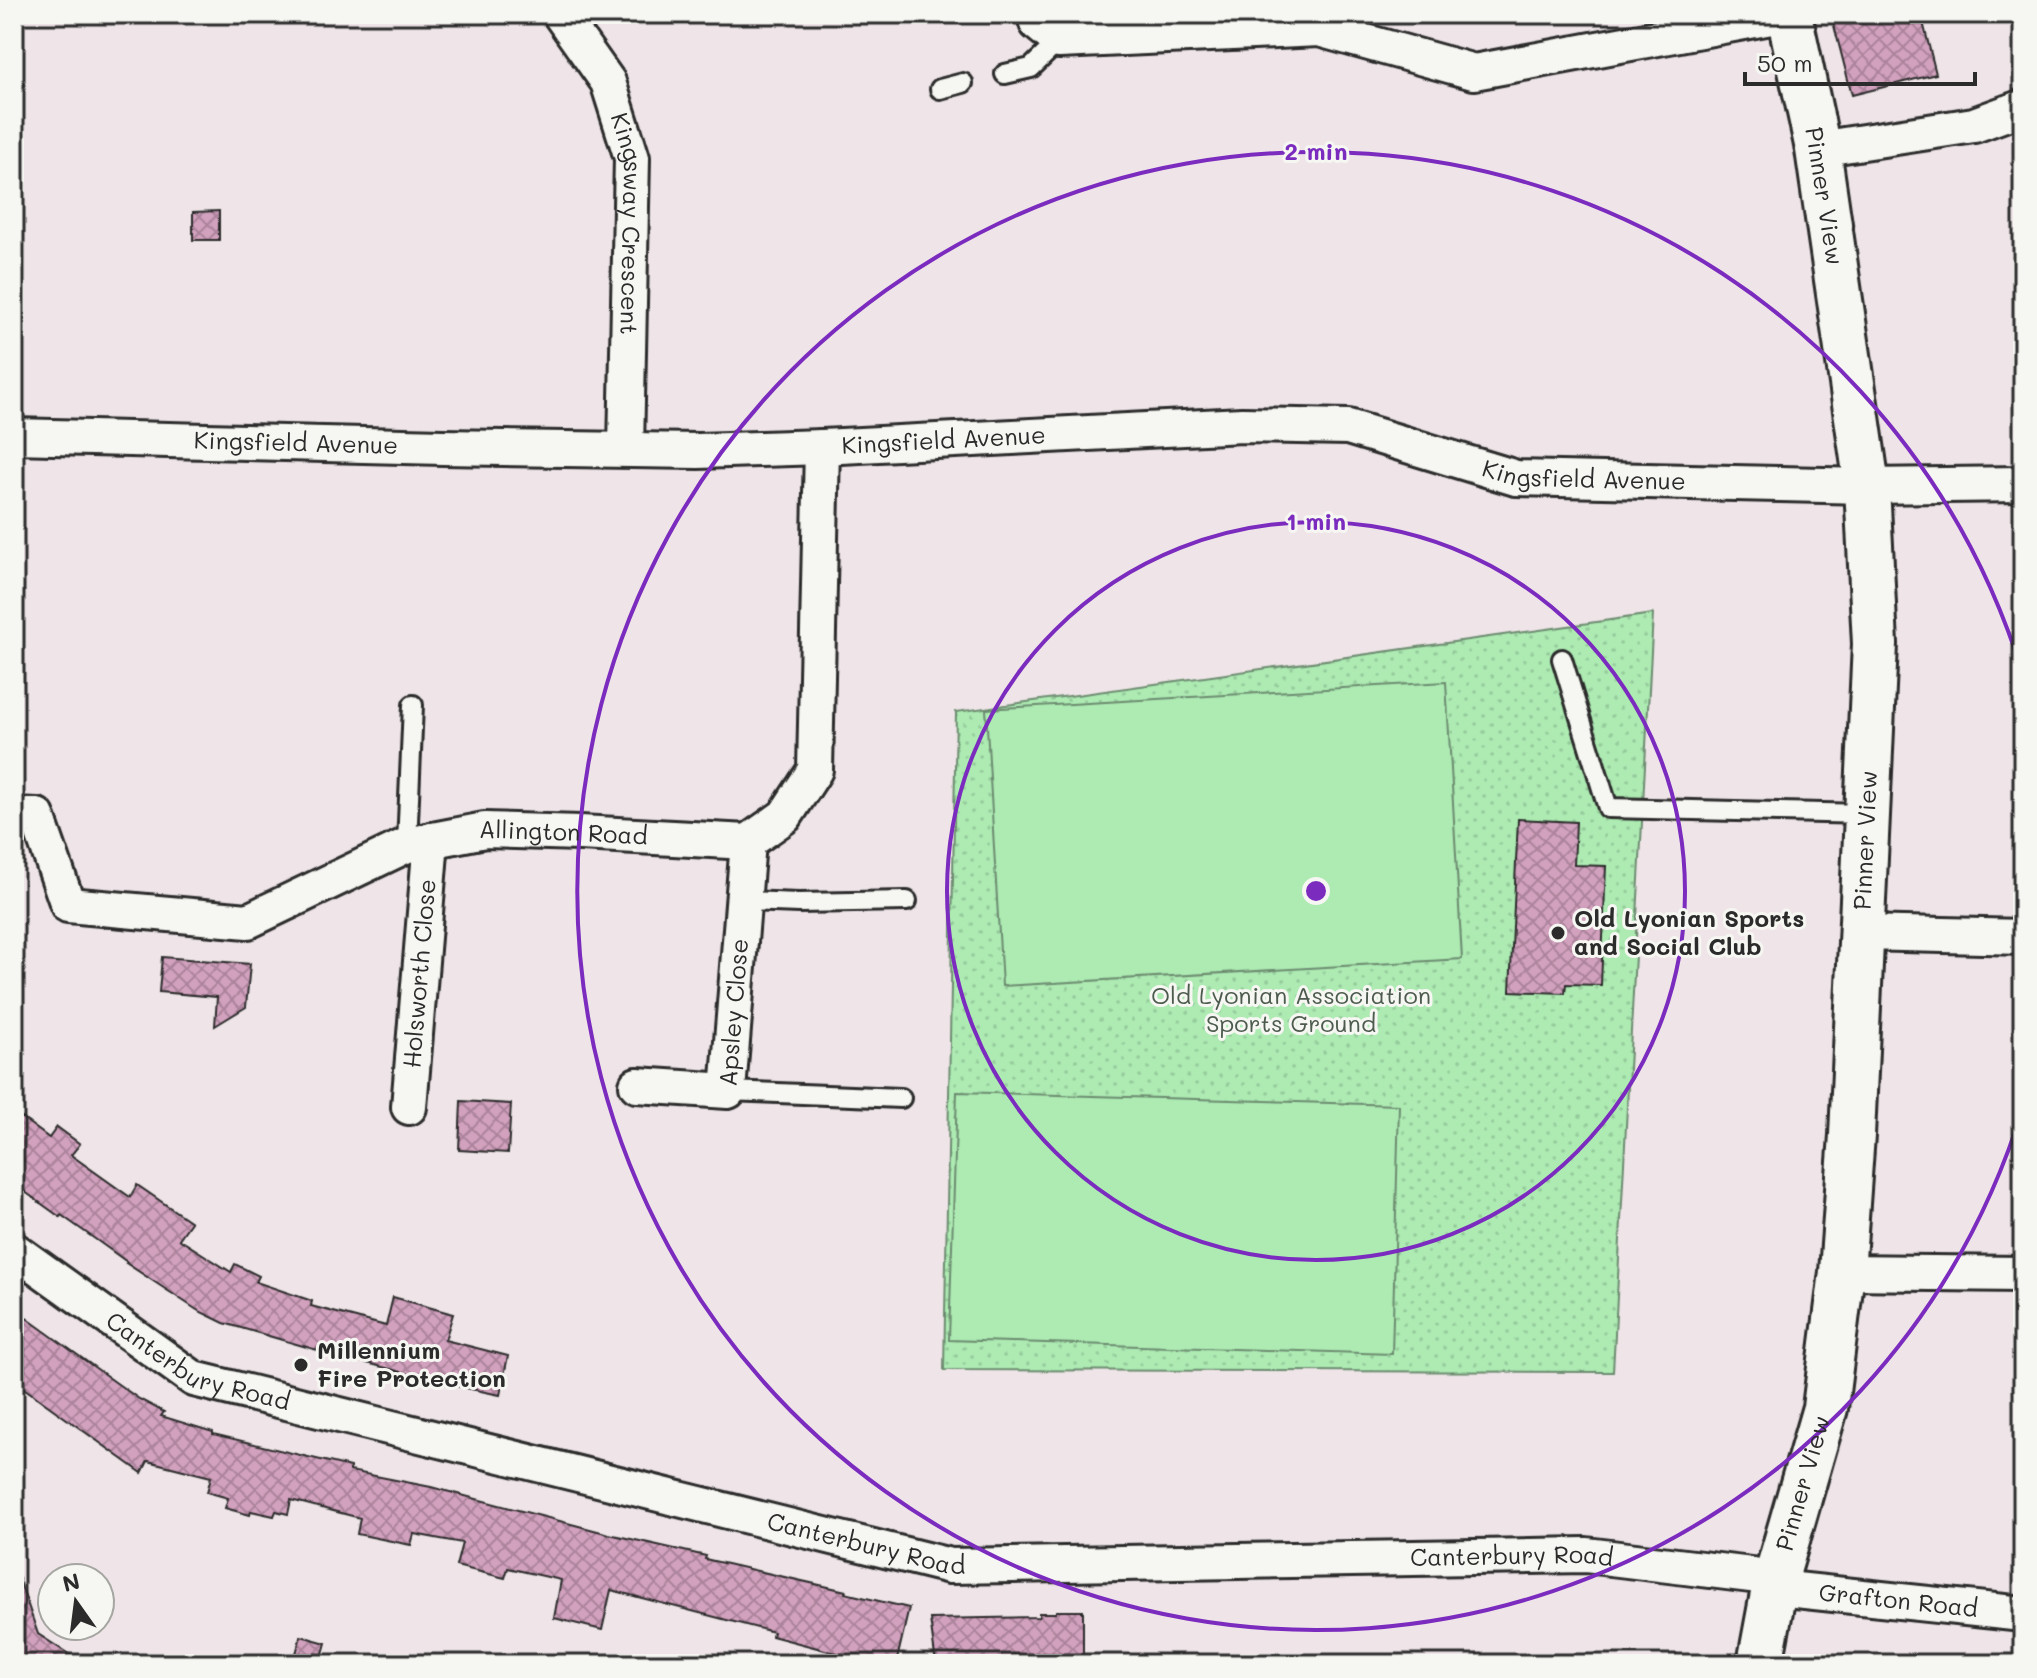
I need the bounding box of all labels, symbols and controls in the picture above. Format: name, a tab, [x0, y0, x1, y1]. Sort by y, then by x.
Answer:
scale bar	[1745, 36, 1975, 86]
text: 50 m	[1757, 47, 1813, 78]
street label: Kingsway Crescent	[605, 109, 649, 335]
street label: Pinner View	[1799, 124, 1852, 267]
text: 2 min	[1285, 135, 1348, 166]
street label: Kingsfield Avenue	[841, 418, 1046, 460]
street label: Kingsfield Avenue	[193, 424, 399, 460]
street label: Kingsfield Avenue	[1479, 452, 1686, 496]
text: 1 min	[1286, 505, 1346, 536]
street label: Pinner View	[1846, 770, 1883, 910]
street label: Allington Road	[479, 813, 649, 851]
centre of rings	[1302, 877, 1330, 905]
street label: Holsworth Close	[395, 878, 442, 1069]
place label: Old Lyonian Sports and Social Club	[1574, 902, 1804, 961]
marker: Old Lyonian Sports and Social Club	[1549, 924, 1567, 942]
street label: Apsley Close	[711, 937, 754, 1087]
park label: Old Lyonian Association Sports Ground	[1151, 979, 1431, 1038]
street label: Canterbury Road	[100, 1304, 293, 1416]
place label: Millennium Fire Protection	[317, 1334, 506, 1393]
marker: Millennium Fire Protection	[292, 1356, 310, 1374]
street label: Pinner View	[1768, 1412, 1836, 1554]
street label: Canterbury Road	[764, 1504, 966, 1580]
street label: Canterbury Road	[1410, 1538, 1615, 1572]
north arrow	[36, 1562, 116, 1642]
text: N	[59, 1566, 83, 1598]
street label: Grafton Road	[1817, 1576, 1980, 1623]

